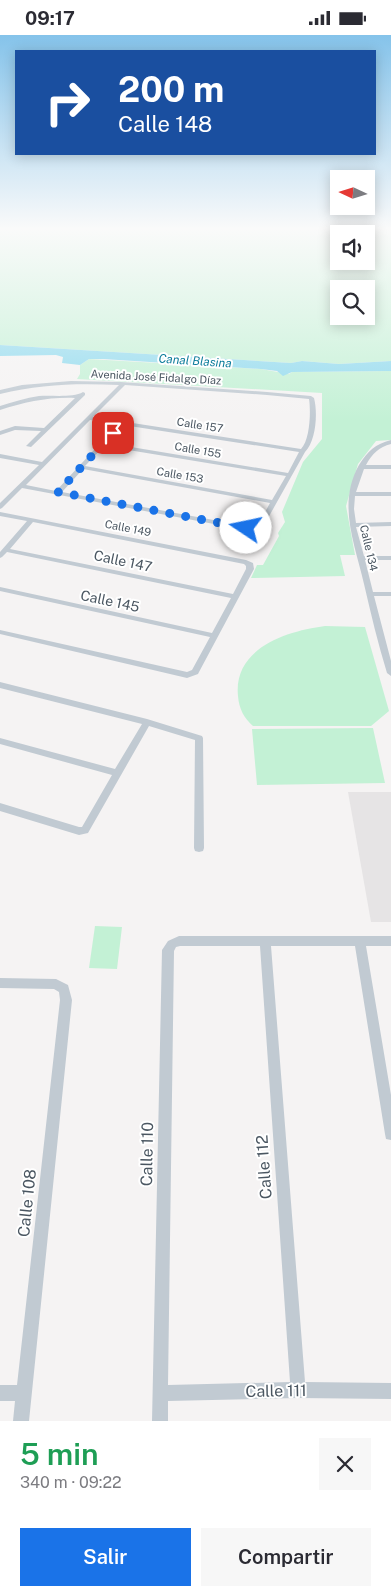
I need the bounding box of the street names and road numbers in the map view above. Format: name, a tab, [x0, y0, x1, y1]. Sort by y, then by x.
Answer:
street label: Avenida José Fidalgo Díaz	[90, 368, 222, 386]
street label: Calle 157	[176, 415, 224, 435]
street label: Calle 155	[174, 440, 222, 460]
street label: Calle 153	[156, 465, 204, 485]
street label: Calle 149	[104, 518, 152, 538]
street label: Calle 134	[358, 524, 380, 572]
street label: Calle 147	[92, 547, 154, 575]
street label: Calle 145	[79, 587, 141, 615]
street label: Calle 110	[137, 1121, 157, 1186]
street label: Calle 112	[252, 1134, 276, 1200]
street label: Calle 108	[14, 1168, 40, 1238]
street label: Calle 111	[245, 1381, 307, 1401]

